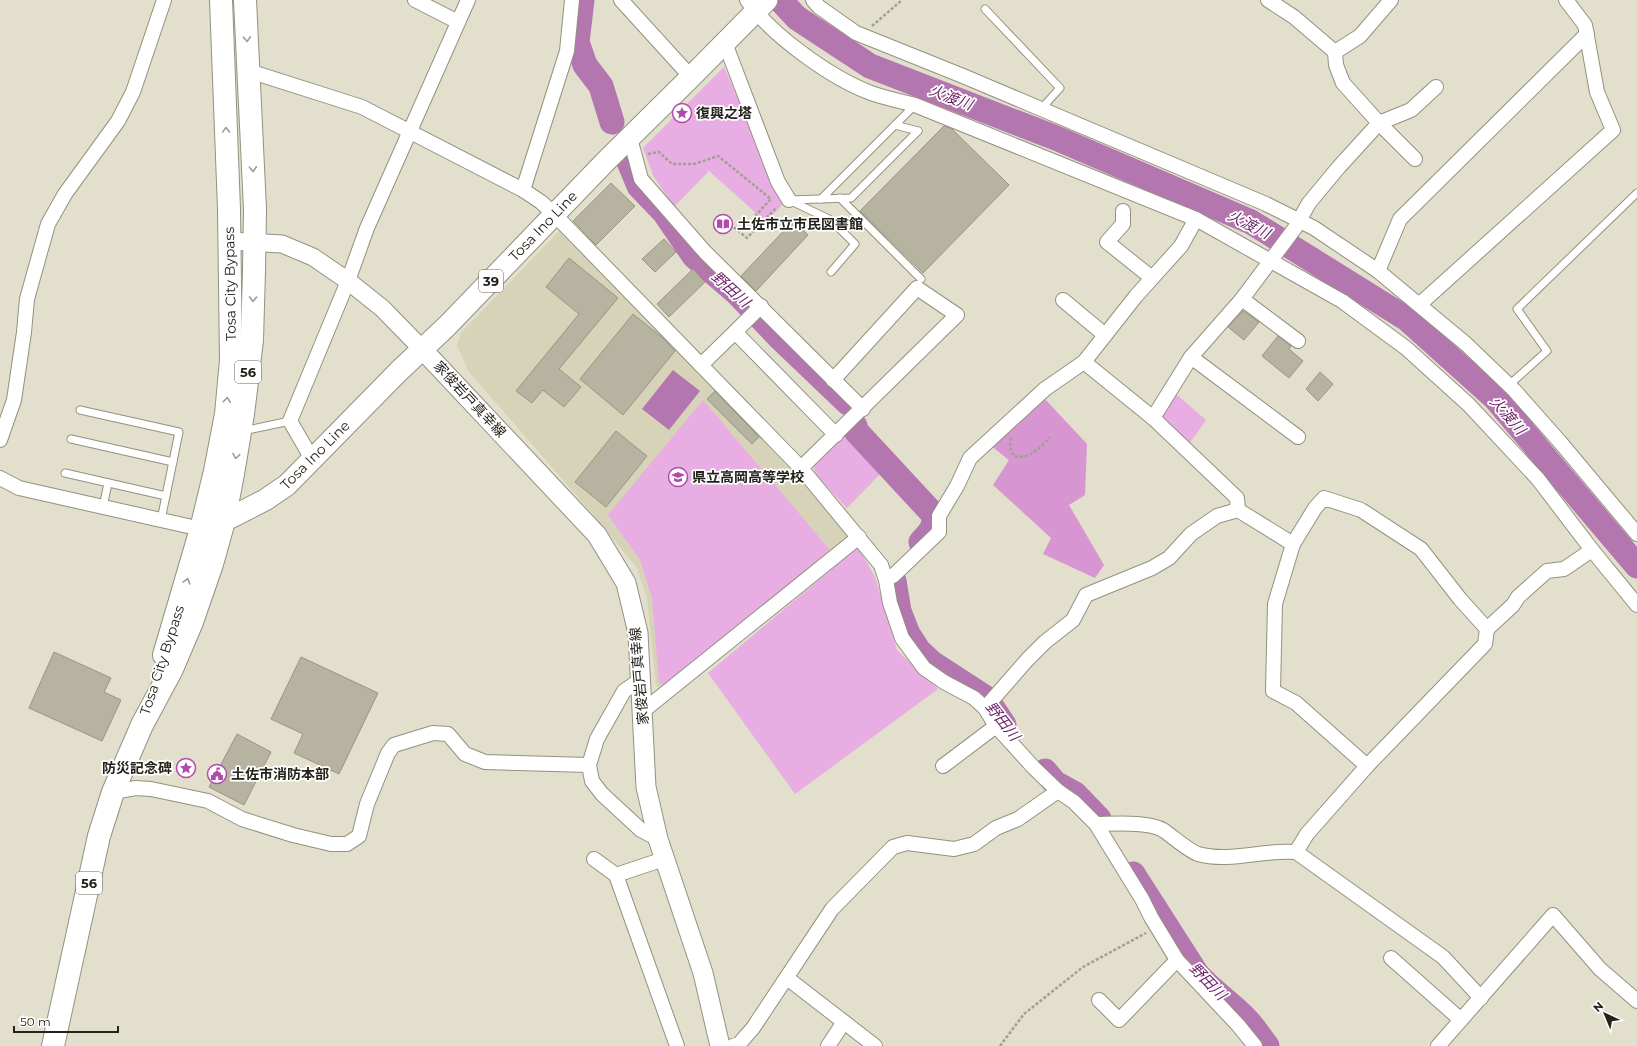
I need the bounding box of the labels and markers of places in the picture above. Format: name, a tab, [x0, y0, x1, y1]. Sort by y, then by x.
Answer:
place icon: 復興之塔	[671, 102, 693, 124]
place label: 復興之塔	[696, 104, 752, 122]
library icon: 土佐市立市民図書館	[712, 213, 734, 235]
place label: 土佐市立市民図書館	[737, 215, 863, 233]
school or university icon: 県立高岡高等学校	[667, 466, 689, 488]
place label: 県立高岡高等学校	[692, 468, 804, 486]
place icon: 防災記念碑	[175, 757, 197, 779]
place label: 防災記念碑	[102, 759, 172, 777]
public building icon: 土佐市消防本部	[206, 763, 228, 785]
place label: 土佐市消防本部	[231, 765, 329, 783]

